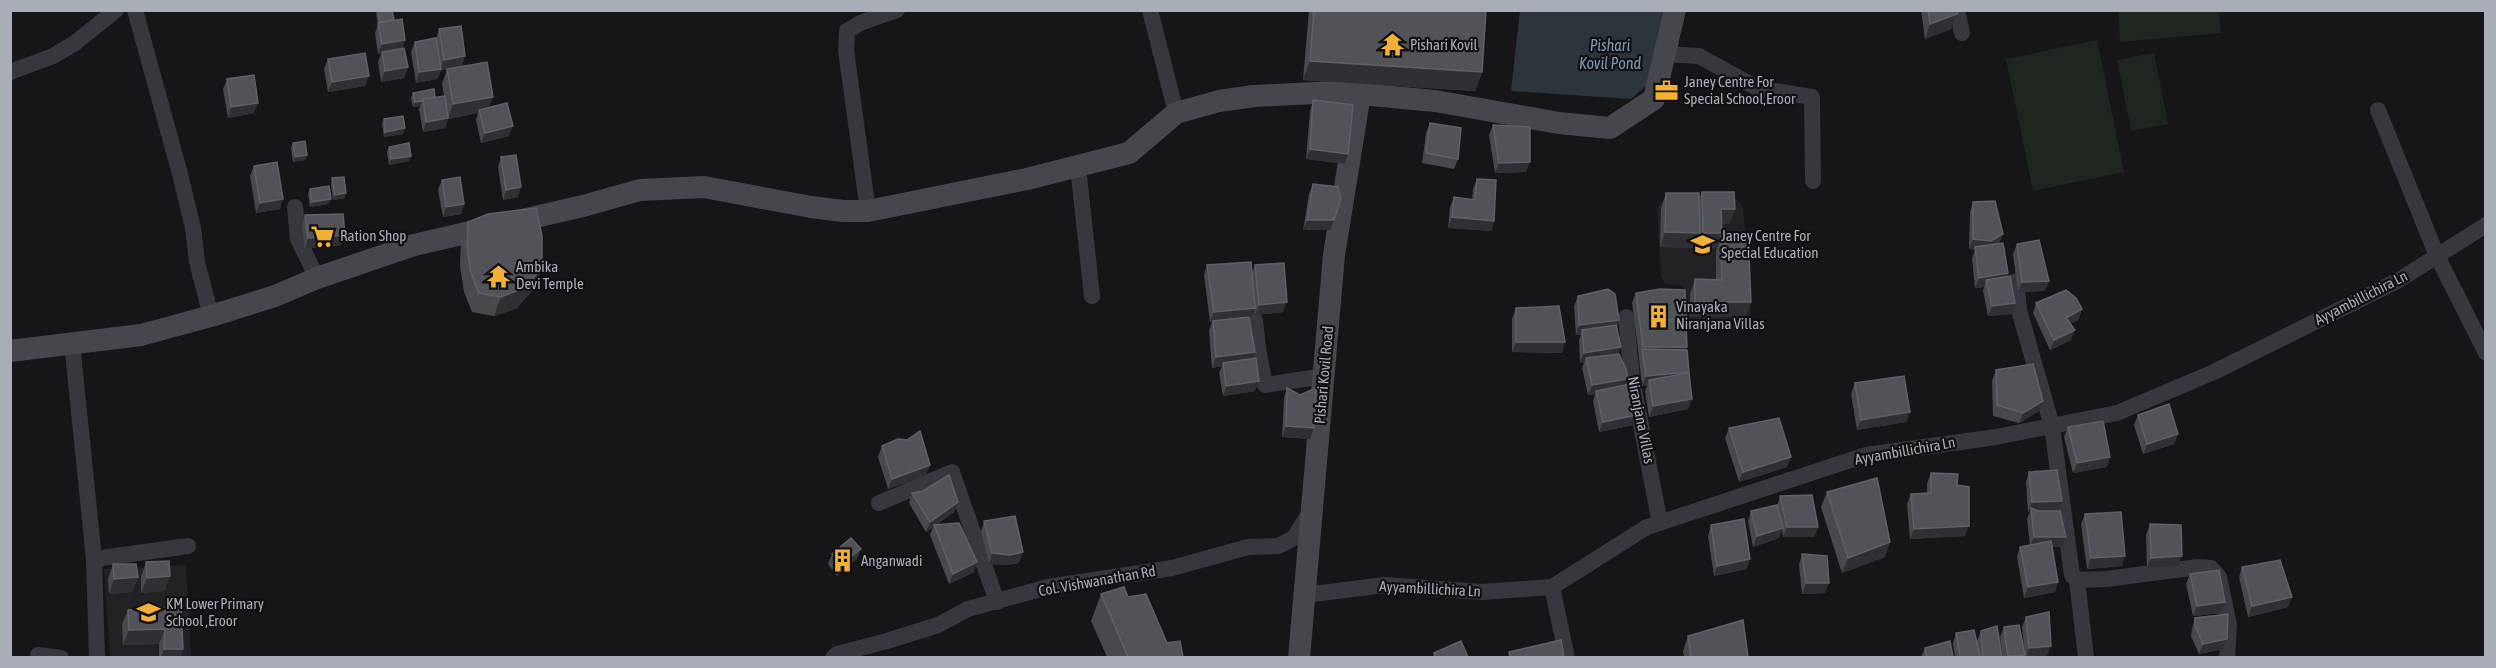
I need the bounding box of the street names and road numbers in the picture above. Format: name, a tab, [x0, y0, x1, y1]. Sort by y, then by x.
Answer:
street label: Ayyambillichira Ln	[2312, 267, 2410, 328]
street label: Pishari Kovil Road	[1311, 325, 1336, 425]
street label: Niranjana Villas	[1625, 375, 1658, 465]
street label: Ayyambillichira Ln	[1853, 433, 1957, 468]
street label: Col. Vishwanathan Rd	[1037, 562, 1157, 599]
street label: Ayyambillichira Ln	[1379, 577, 1481, 600]

